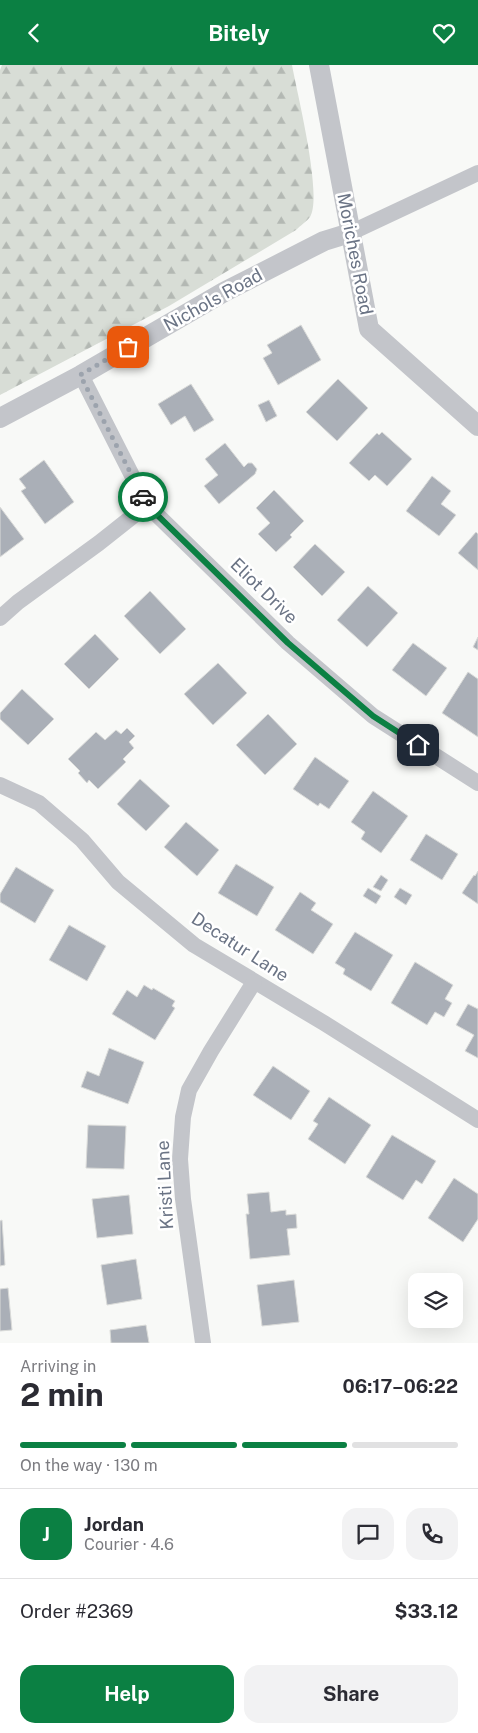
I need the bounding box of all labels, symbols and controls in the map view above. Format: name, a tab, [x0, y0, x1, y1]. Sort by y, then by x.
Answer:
icon: back	[20, 19, 48, 47]
icon: heart	[430, 19, 458, 47]
text: Bitely	[208, 20, 270, 46]
street label: Moriches Road	[333, 191, 378, 317]
street label: Nichols Road	[160, 264, 266, 335]
pin	[107, 326, 149, 368]
icon: bag	[114, 333, 142, 361]
courier	[118, 472, 168, 522]
icon: car	[129, 483, 157, 511]
street label: Eliot Drive	[226, 554, 302, 628]
pin	[397, 724, 439, 766]
icon: home	[404, 731, 432, 759]
street label: Decatur Lane	[188, 907, 293, 986]
street label: Kristi Lane	[152, 1140, 177, 1230]
map controls	[408, 1273, 463, 1328]
button: layers	[408, 1273, 463, 1328]
text: Arriving in	[20, 1357, 96, 1376]
text: 06:17–06:22	[342, 1375, 458, 1397]
text: 2 min	[20, 1376, 104, 1413]
text: On the way · 130 m	[20, 1456, 158, 1475]
button: chat	[342, 1508, 394, 1560]
button: phone	[406, 1508, 458, 1560]
text: Jordan	[84, 1513, 144, 1535]
text: J	[42, 1523, 50, 1545]
text: Courier · 4.6	[84, 1535, 174, 1554]
text: Order #2369	[20, 1600, 133, 1622]
text: $33.12	[395, 1600, 458, 1622]
button: Help	[20, 1665, 234, 1723]
button: Share	[244, 1665, 458, 1723]

